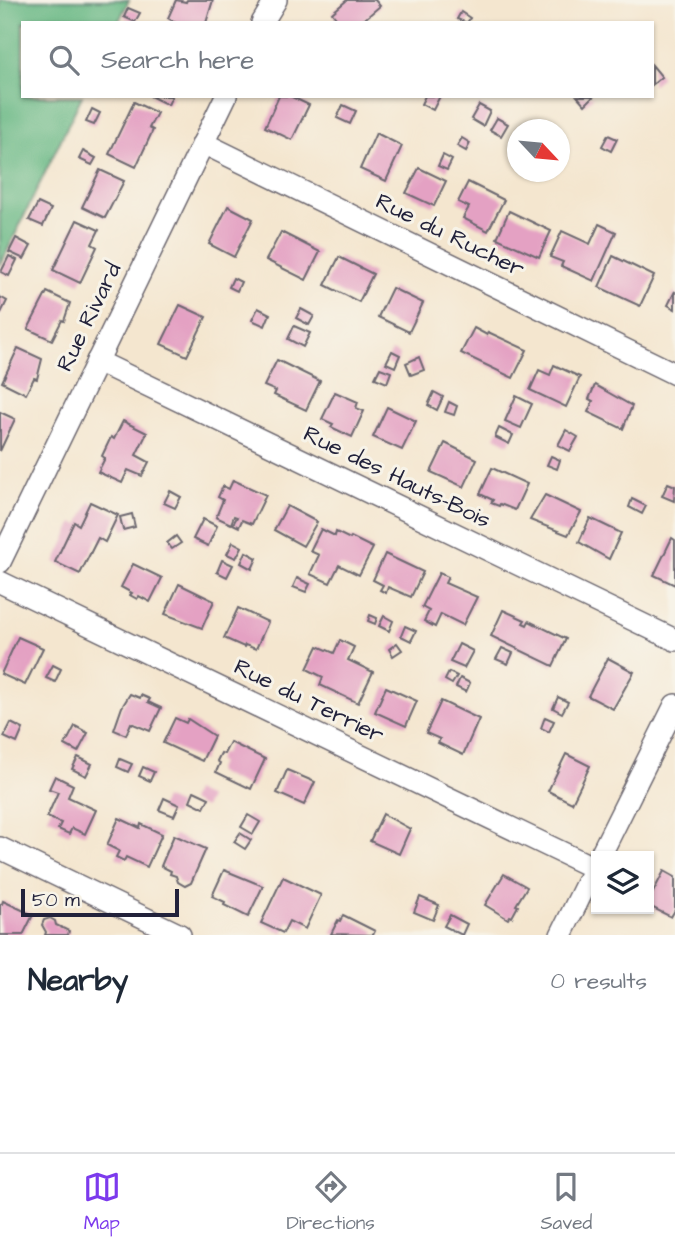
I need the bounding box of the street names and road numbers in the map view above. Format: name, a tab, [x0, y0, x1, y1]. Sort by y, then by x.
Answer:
street label: Rue du Rucher	[370, 185, 530, 285]
street label: Rue Rivard	[49, 257, 129, 377]
street label: Rue des Hauts-Bois	[298, 418, 496, 536]
street label: Rue du Terrier	[229, 651, 390, 751]

